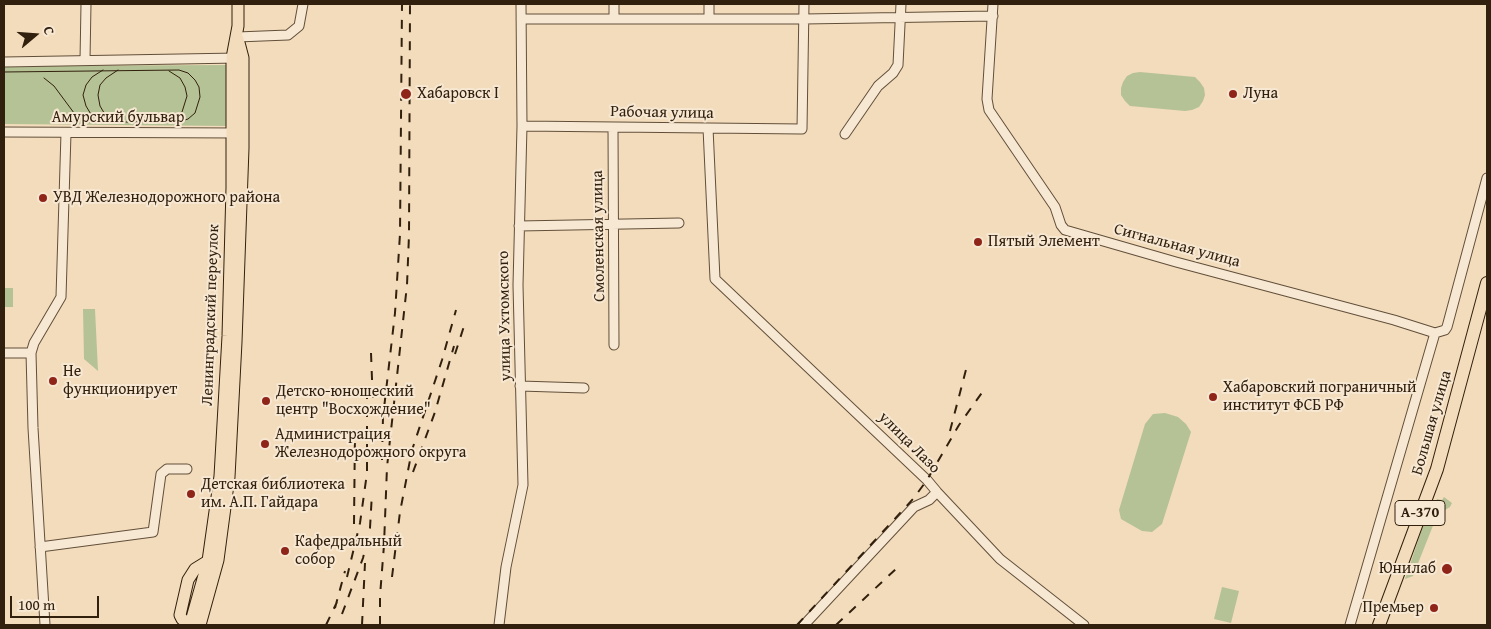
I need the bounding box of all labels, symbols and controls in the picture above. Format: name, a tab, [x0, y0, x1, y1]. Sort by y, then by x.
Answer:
north arrow	[10, 10, 60, 60]
text: С	[39, 24, 60, 37]
place label: Хабаровск I	[417, 84, 499, 104]
place label: Луна	[1243, 84, 1278, 104]
marker: Хабаровск I	[399, 87, 413, 101]
marker: Луна	[1227, 88, 1239, 100]
street label: Рабочая улица	[610, 102, 714, 124]
street label: Амурский бульвар	[52, 108, 184, 128]
street label: Смоленская улица	[588, 170, 610, 302]
place label: УВД Железнодорожного района	[53, 188, 280, 208]
marker: УВД Железнодорожного района	[37, 192, 49, 204]
street label: Сигнальная улица	[1112, 220, 1242, 272]
street label: Ленинградский переулок	[198, 224, 224, 406]
place label: Пятый Элемент	[988, 232, 1100, 252]
marker: Пятый Элемент	[972, 236, 984, 248]
street label: улица Ухтомского	[494, 251, 516, 381]
place label: Не функционирует	[63, 362, 177, 400]
street label: Большая улица	[1408, 368, 1456, 478]
marker: Не функционирует	[47, 375, 59, 387]
place label: Хабаровский пограничный институт ФСБ РФ	[1223, 378, 1417, 416]
place label: Детско-юношеский центр "Восхождение"	[276, 382, 431, 420]
marker: Хабаровский пограничный институт ФСБ РФ	[1207, 391, 1219, 403]
marker: Детско-юношеский центр "Восхождение"	[260, 395, 272, 407]
street label: улица Лазо	[874, 408, 944, 478]
place label: Администрация Железнодорожного округа	[275, 425, 466, 463]
marker: Администрация Железнодорожного округа	[259, 438, 271, 450]
place label: Детская библиотека им. А.П. Гайдара	[201, 475, 345, 513]
marker: Детская библиотека им. А.П. Гайдара	[185, 488, 197, 500]
road number: А-370	[1395, 500, 1445, 526]
place label: Кафедральный собор	[295, 532, 402, 570]
marker: Кафедральный собор	[279, 545, 291, 557]
place label: Юнилаб	[1379, 559, 1436, 579]
marker: Юнилаб	[1440, 562, 1454, 576]
scale bar	[12, 586, 101, 618]
text: 100 m	[18, 594, 55, 615]
place label: Премьер	[1362, 598, 1424, 618]
marker: Премьер	[1428, 602, 1440, 614]

